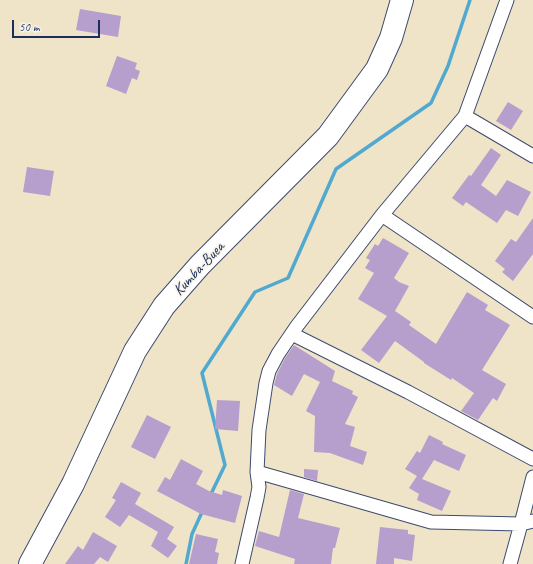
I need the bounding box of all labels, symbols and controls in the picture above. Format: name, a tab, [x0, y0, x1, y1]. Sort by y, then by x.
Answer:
scale bar	[14, 12, 102, 38]
text: 50 m	[19, 19, 39, 35]
street label: Kumba-Buea	[169, 238, 229, 300]

